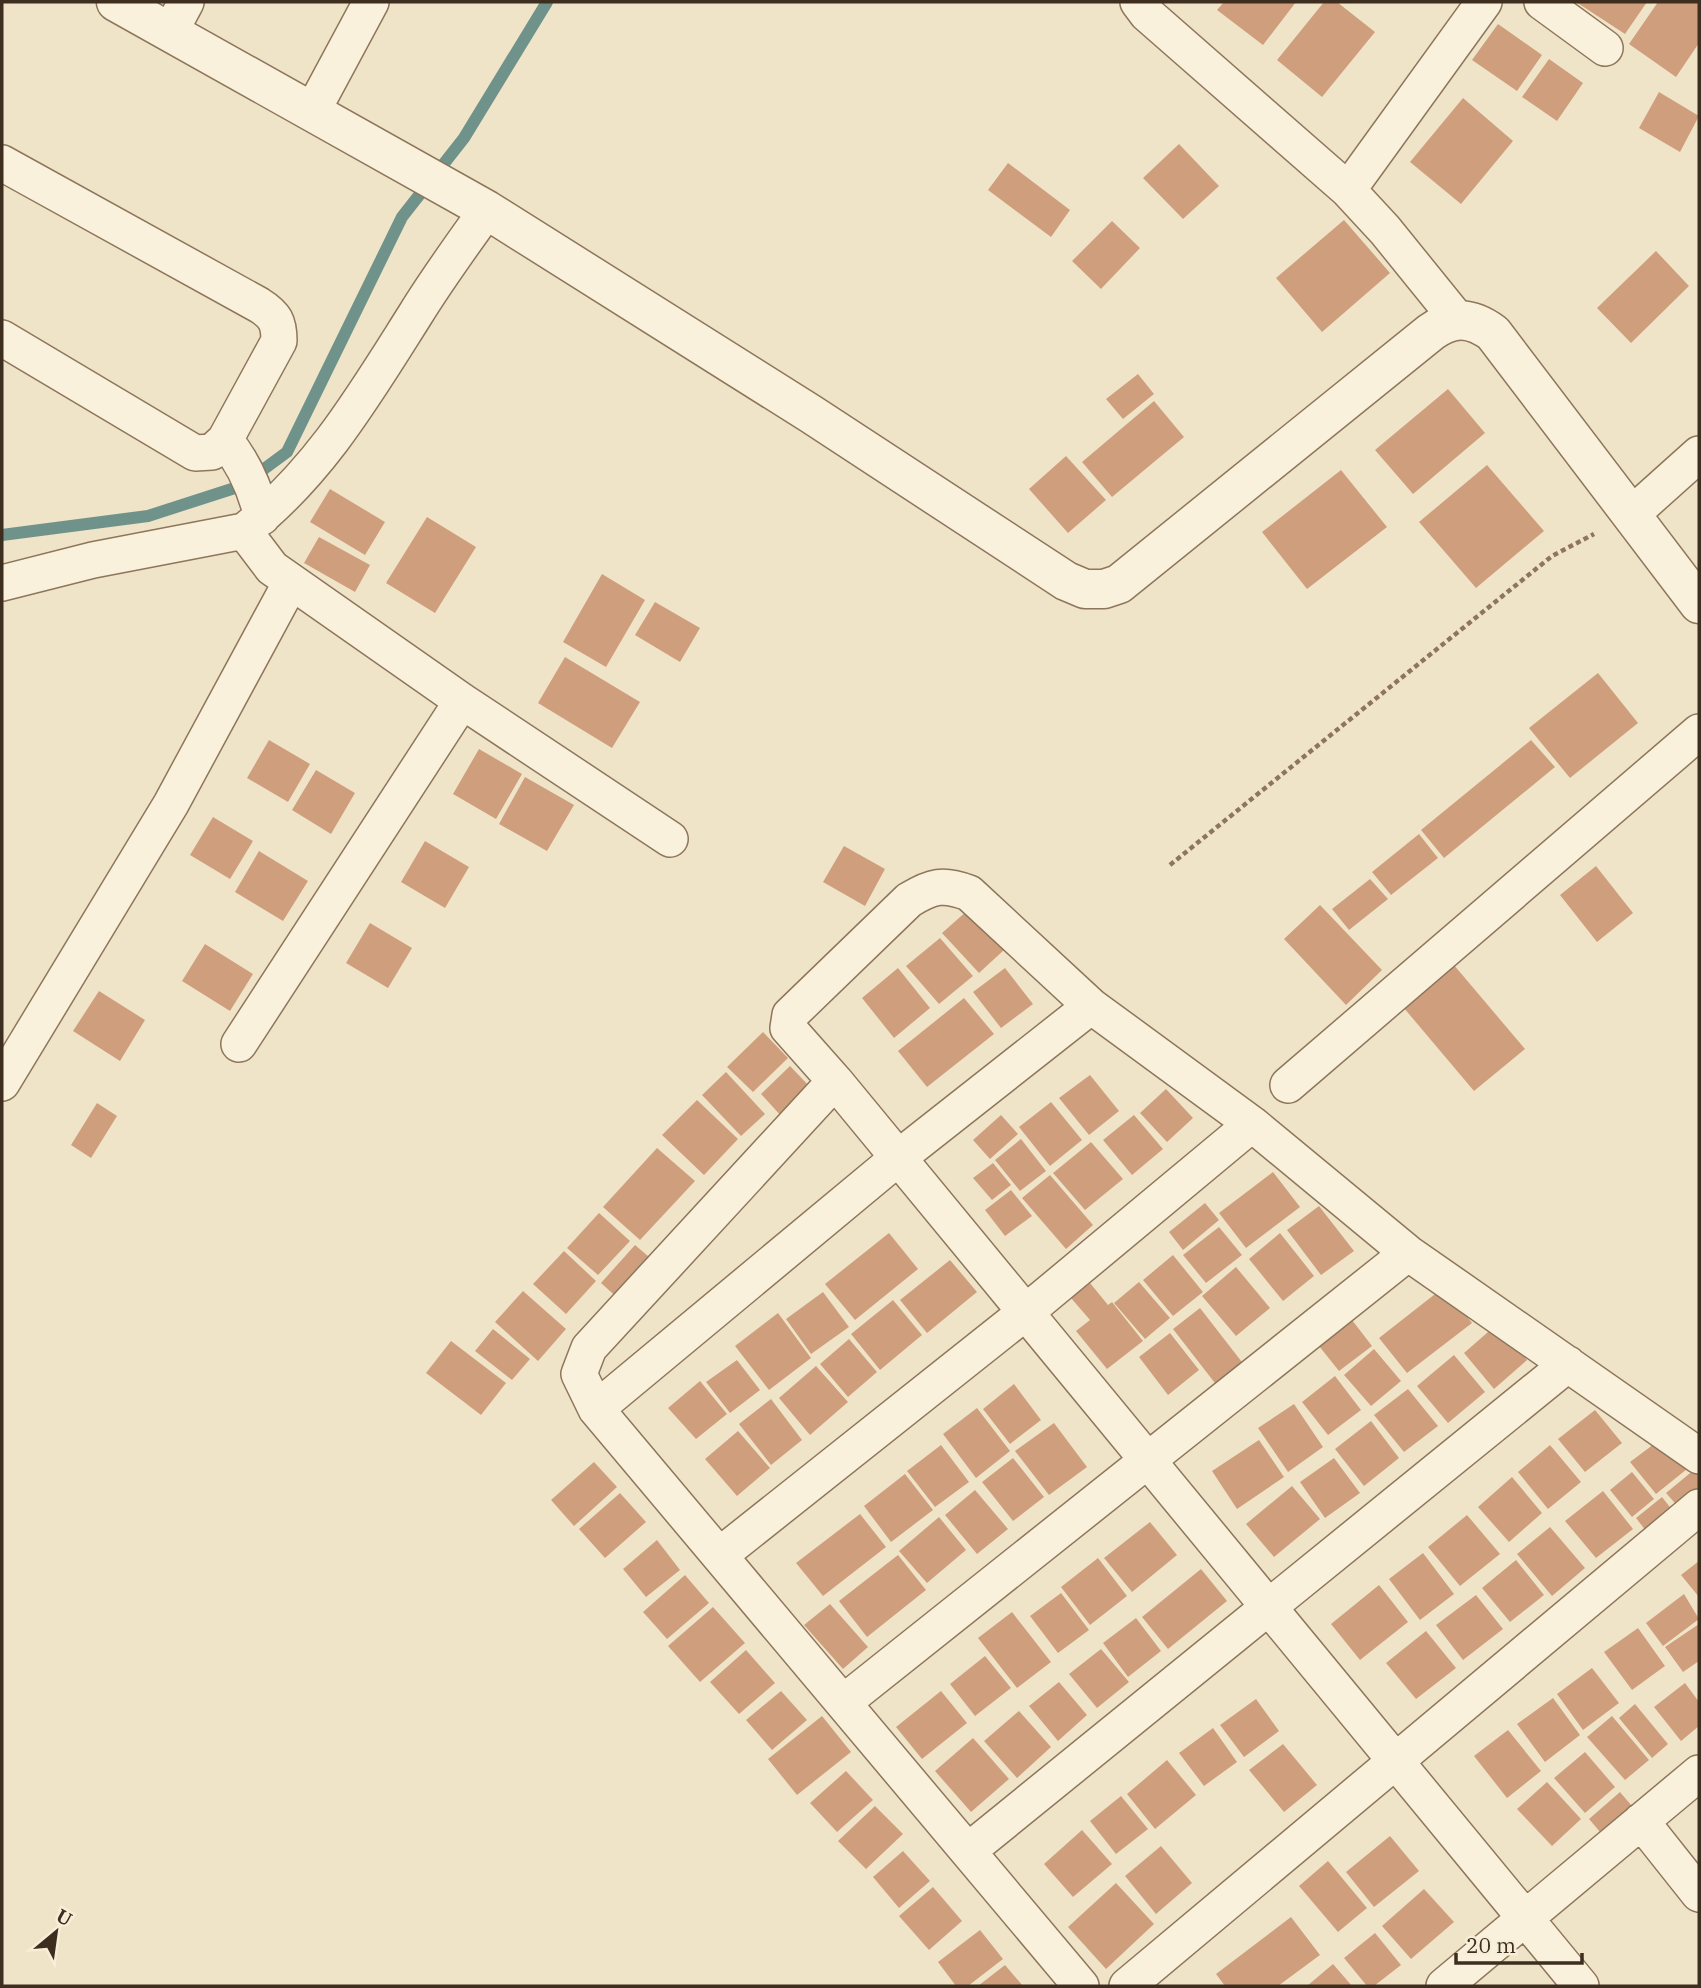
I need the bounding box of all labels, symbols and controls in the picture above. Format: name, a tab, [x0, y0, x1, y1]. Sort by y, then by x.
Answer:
north arrow	[21, 1897, 91, 1967]
text: U	[52, 1903, 76, 1931]
scale bar	[1456, 1922, 1582, 1966]
text: 20 m	[1466, 1931, 1516, 1959]

